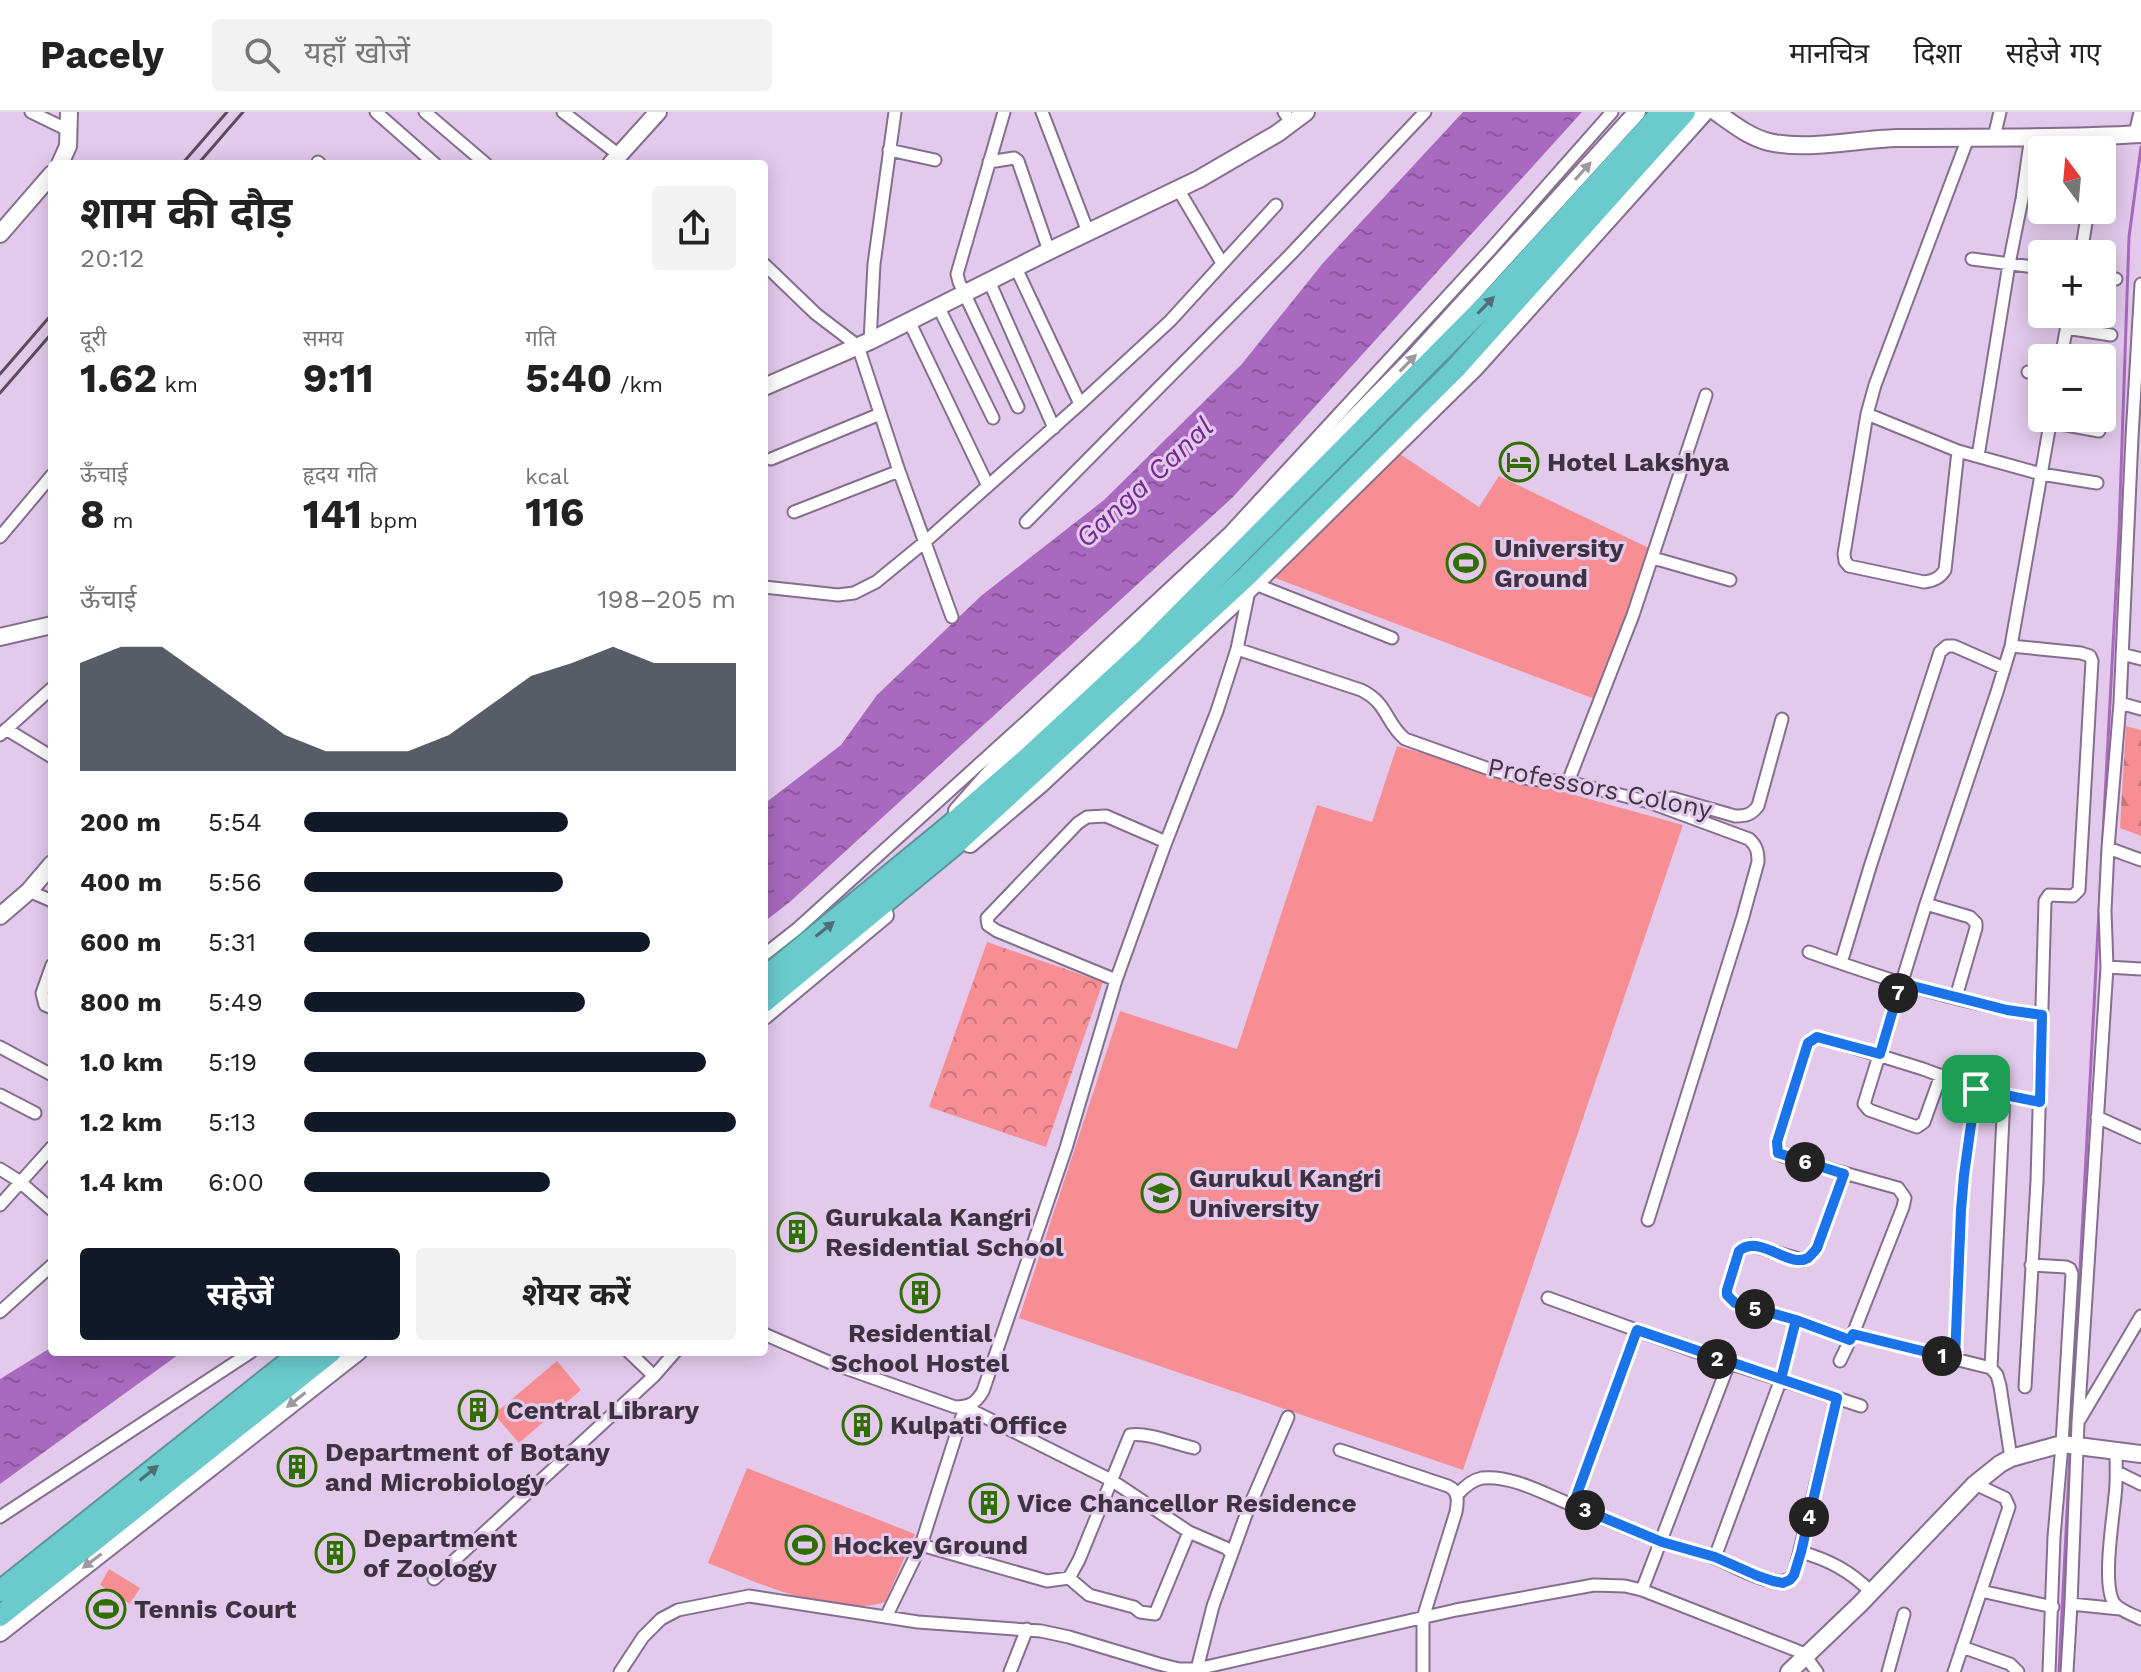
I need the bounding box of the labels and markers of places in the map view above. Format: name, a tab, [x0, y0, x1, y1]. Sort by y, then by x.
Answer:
hotel icon: Hotel Lakshya	[1498, 441, 1540, 483]
place label: Hotel Lakshya	[1547, 447, 1729, 477]
place label: University Ground	[1494, 533, 1624, 593]
sports icon: University Ground	[1445, 542, 1487, 584]
pin: 7	[1878, 973, 1918, 1013]
pin	[1942, 1055, 2010, 1123]
pin: 6	[1785, 1142, 1825, 1182]
place label: Gurukul Kangri University	[1189, 1163, 1381, 1223]
school or university icon: Gurukul Kangri University	[1140, 1172, 1182, 1214]
place label: Gurukala Kangri Residential School	[825, 1202, 1064, 1262]
building icon: Gurukala Kangri Residential School	[776, 1211, 818, 1253]
building icon: Residential School Hostel	[899, 1272, 941, 1314]
pin: 5	[1735, 1289, 1775, 1329]
place label: Residential School Hostel	[831, 1318, 1009, 1378]
pin: 1	[1922, 1336, 1962, 1376]
pin: 2	[1697, 1339, 1737, 1379]
building icon: Central Library	[457, 1389, 499, 1431]
place label: Central Library	[506, 1395, 700, 1425]
building icon: Kulpati Office	[841, 1404, 883, 1446]
place label: Kulpati Office	[890, 1410, 1067, 1440]
place label: Department of Botany and Microbiology	[325, 1437, 610, 1497]
building icon: Department of Botany and Microbiology	[276, 1446, 318, 1488]
building icon: Vice Chancellor Residence	[968, 1482, 1010, 1524]
place label: Vice Chancellor Residence	[1017, 1488, 1357, 1518]
pin: 3	[1565, 1490, 1605, 1530]
pin: 4	[1789, 1497, 1829, 1537]
place label: Department of Zoology	[363, 1523, 518, 1583]
sports icon: Hockey Ground	[784, 1524, 826, 1566]
place label: Hockey Ground	[833, 1530, 1028, 1560]
building icon: Department of Zoology	[314, 1532, 356, 1574]
sports icon: Tennis Court	[85, 1588, 127, 1630]
place label: Tennis Court	[134, 1594, 297, 1624]

